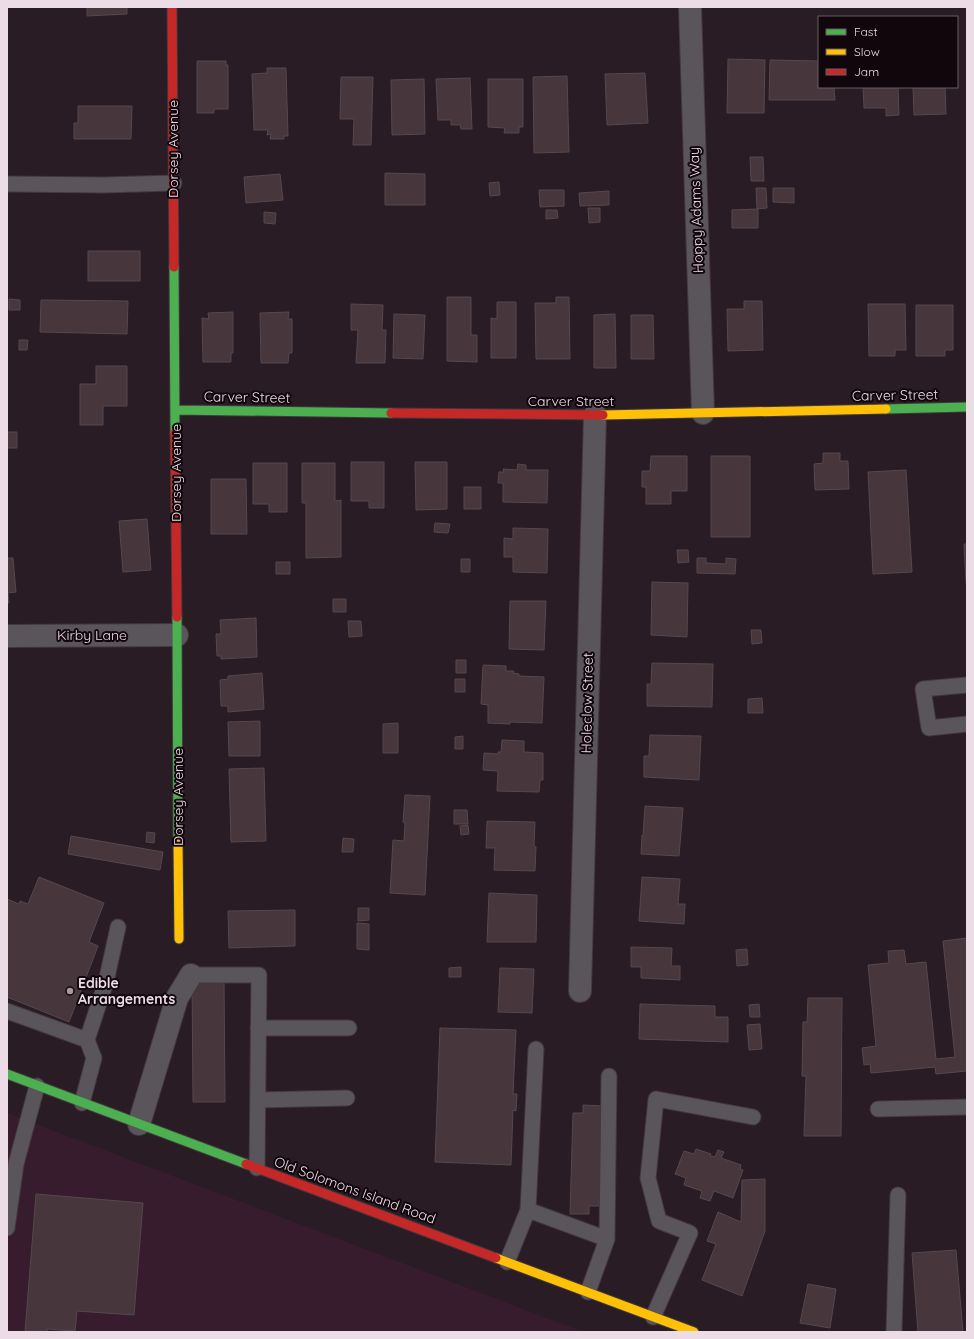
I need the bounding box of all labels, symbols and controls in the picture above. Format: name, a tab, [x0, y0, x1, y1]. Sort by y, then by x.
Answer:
legend	[818, 16, 958, 88]
text: Fast	[854, 24, 878, 39]
text: Slow	[854, 44, 880, 59]
text: Jam	[854, 64, 879, 79]
street label: Dorsey Avenue	[164, 100, 182, 198]
street label: Hoppy Adams Way	[685, 147, 707, 273]
street label: Carver Street	[852, 385, 939, 405]
street label: Carver Street	[204, 387, 291, 407]
street label: Carver Street	[528, 392, 614, 410]
street label: Dorsey Avenue	[167, 424, 185, 522]
street label: Kirby Lane	[57, 626, 127, 644]
street label: Holeclow Street	[577, 652, 597, 754]
street label: Dorsey Avenue	[169, 748, 187, 846]
place label: Edible Arrangements	[78, 974, 175, 1008]
marker: Edible Arrangements	[65, 986, 75, 996]
street label: Old Solomons Island Road	[272, 1152, 438, 1228]

